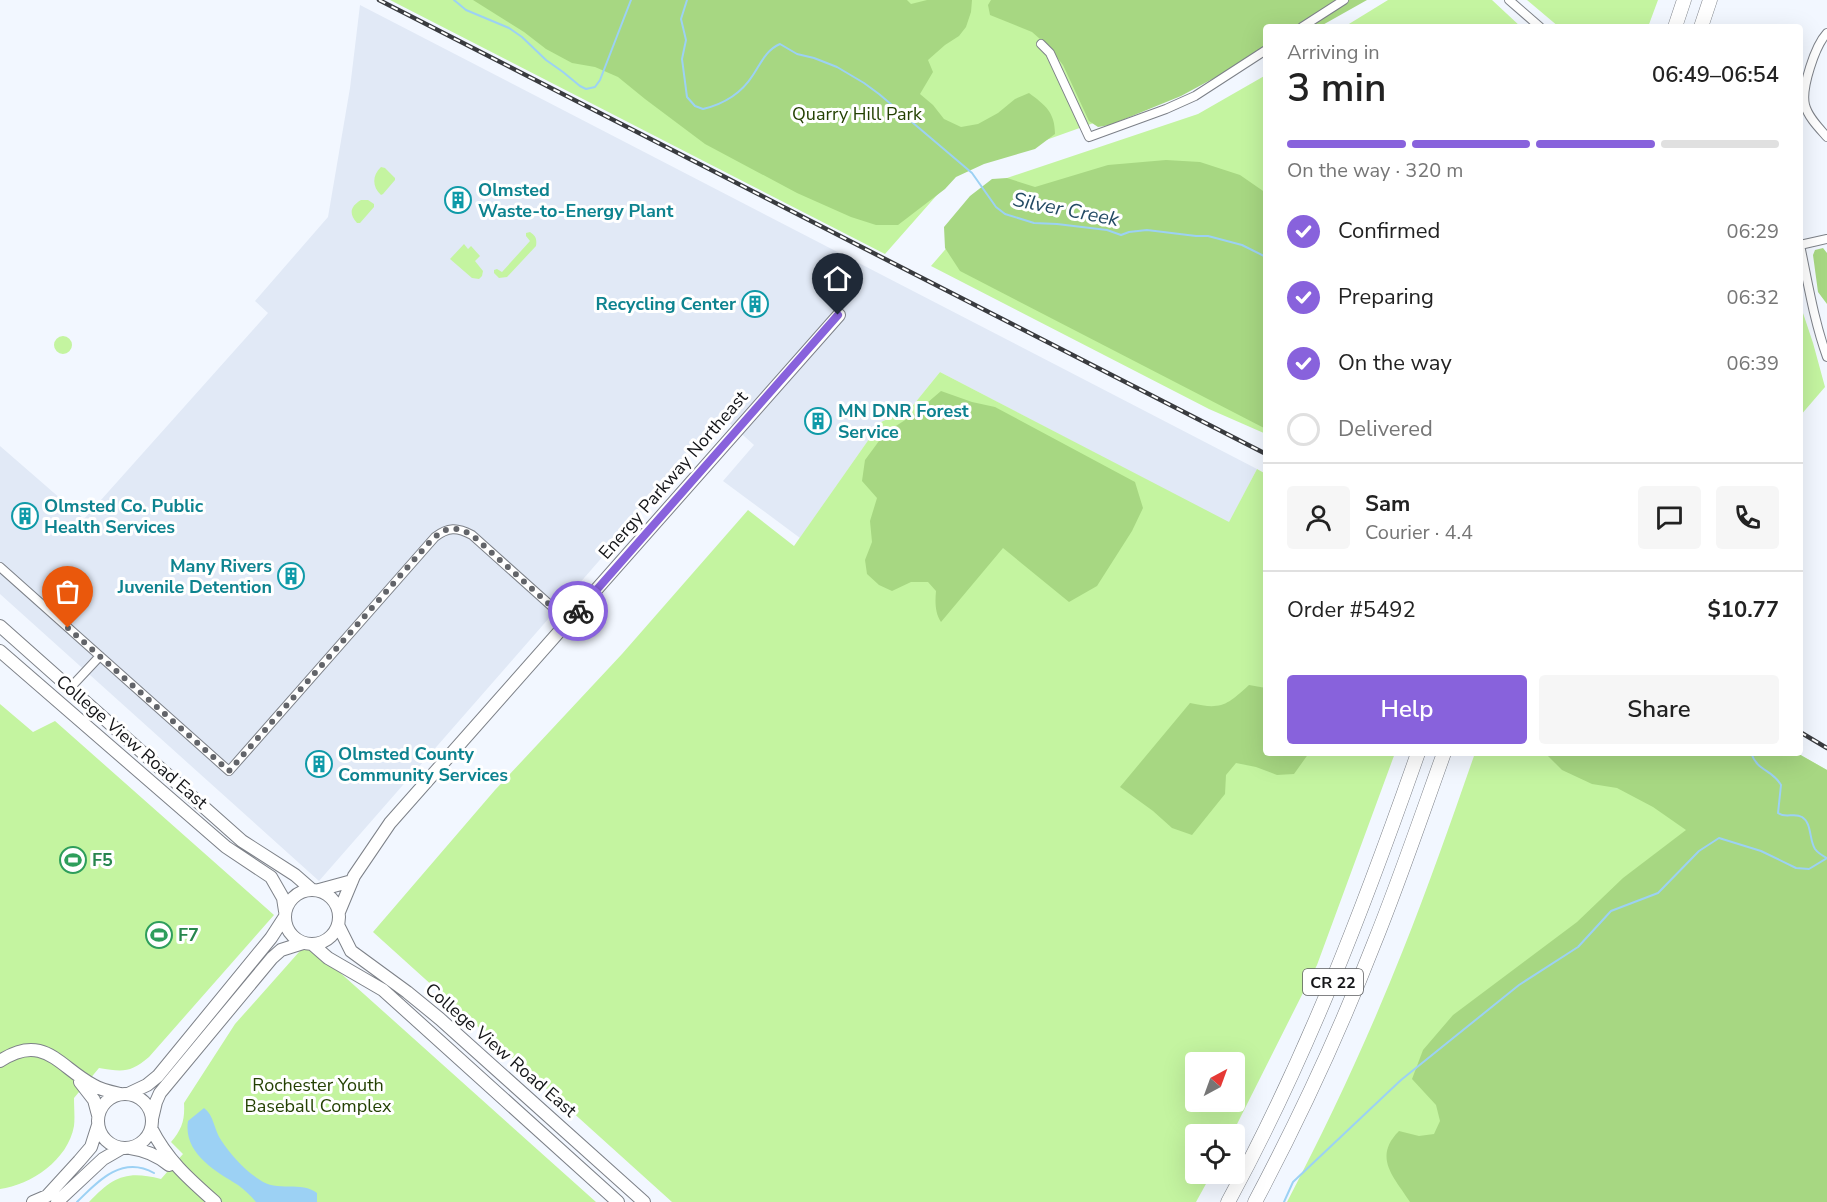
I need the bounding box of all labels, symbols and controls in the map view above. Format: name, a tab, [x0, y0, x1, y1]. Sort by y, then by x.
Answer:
text: Arriving in	[1287, 39, 1380, 66]
text: 06:49–06:54	[1652, 60, 1779, 90]
text: 3 min	[1287, 62, 1386, 115]
park label: Quarry Hill Park	[792, 102, 923, 126]
text: On the way · 320 m	[1287, 157, 1463, 184]
place label: Olmsted Waste-to-Energy Plant	[478, 178, 673, 223]
building icon: Olmsted Waste-to-Energy Plant	[443, 185, 473, 215]
water label: Silver Creek	[1011, 186, 1122, 233]
icon: check	[1287, 215, 1320, 248]
text: Confirmed	[1338, 216, 1440, 246]
text: 06:29	[1726, 218, 1779, 245]
pin	[812, 253, 863, 315]
icon: home	[821, 262, 854, 295]
icon: check	[1287, 281, 1320, 314]
text: Preparing	[1338, 282, 1434, 312]
text: 06:32	[1726, 284, 1779, 311]
building icon: Recycling Center	[740, 289, 770, 319]
place label: Recycling Center	[596, 292, 736, 316]
icon: check	[1287, 347, 1320, 380]
text: On the way	[1338, 348, 1452, 378]
text: 06:39	[1726, 350, 1779, 377]
street label: Energy Parkway Northeast	[593, 385, 753, 564]
place label: MN DNR Forest Service	[838, 399, 969, 444]
building icon: MN DNR Forest Service	[803, 406, 833, 436]
text: Delivered	[1338, 414, 1433, 444]
button: person	[1287, 486, 1350, 549]
button: chat	[1638, 486, 1701, 549]
button: phone	[1716, 486, 1779, 549]
text: Sam	[1365, 489, 1410, 519]
place label: Olmsted Co. Public Health Services	[44, 494, 204, 539]
building icon: Olmsted Co. Public Health Services	[10, 501, 40, 531]
text: Courier · 4.4	[1365, 519, 1473, 546]
place label: Many Rivers Juvenile Detention	[117, 554, 272, 599]
building icon: Many Rivers Juvenile Detention	[276, 561, 306, 591]
pin	[42, 566, 93, 628]
icon: bag	[51, 575, 84, 608]
courier	[548, 581, 608, 641]
icon: bike	[562, 595, 595, 628]
text: Order #5492	[1287, 595, 1416, 625]
text: $10.77	[1708, 595, 1779, 625]
street label: College View Road East	[51, 669, 213, 815]
button: Help	[1287, 675, 1527, 744]
button: Share	[1539, 675, 1779, 744]
place label: Olmsted County Community Services	[338, 742, 508, 787]
building icon: Olmsted County Community Services	[304, 749, 334, 779]
sports icon: F5	[58, 845, 88, 875]
place label: F5	[92, 848, 113, 872]
sports icon: F7	[144, 920, 174, 950]
place label: F7	[178, 923, 199, 947]
road number: CR 22	[1303, 969, 1363, 995]
street label: College View Road East	[420, 977, 582, 1123]
north arrow	[1185, 1052, 1245, 1112]
map controls	[1185, 1052, 1245, 1184]
park label: Rochester Youth Baseball Complex	[245, 1073, 392, 1118]
button: locate	[1185, 1124, 1245, 1184]

